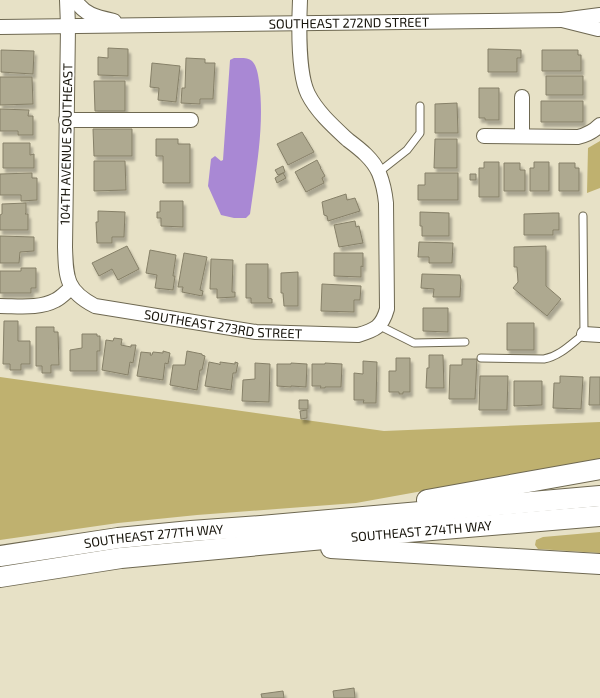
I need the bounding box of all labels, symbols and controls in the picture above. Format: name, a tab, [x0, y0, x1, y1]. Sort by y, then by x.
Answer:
street label: SOUTHEAST 272ND STREET	[268, 14, 430, 32]
street label: 104TH AVENUE SOUTHEAST	[57, 63, 75, 225]
street label: SOUTHEAST 273RD STREET	[143, 306, 303, 341]
street label: SOUTHEAST 274TH WAY	[350, 517, 493, 545]
street label: SOUTHEAST 277TH WAY	[83, 521, 224, 551]

